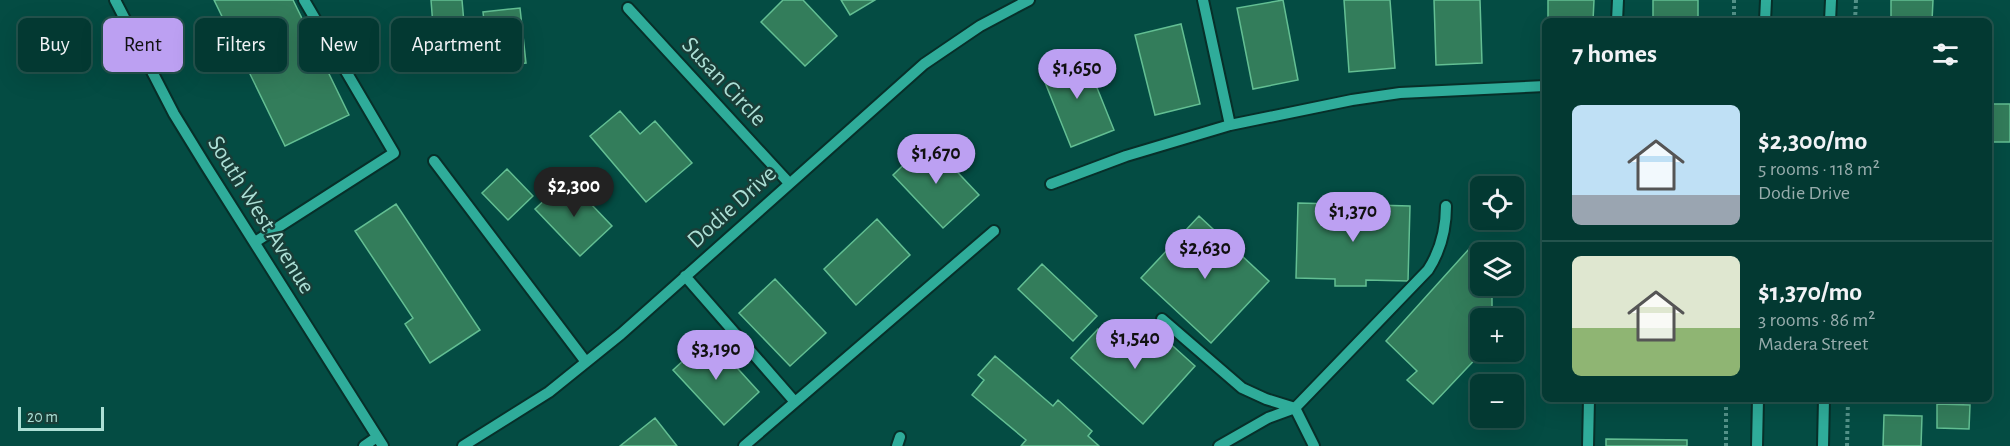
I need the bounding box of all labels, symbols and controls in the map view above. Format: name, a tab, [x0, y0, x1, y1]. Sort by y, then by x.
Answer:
chip: Buy	[18, 18, 91, 72]
chip: Rent	[103, 18, 183, 72]
chip: Filters	[195, 18, 287, 72]
chip: New	[299, 18, 379, 72]
chip: Apartment	[391, 18, 522, 72]
street label: Susan Circle	[677, 33, 771, 131]
icon: filters	[1929, 38, 1962, 71]
text: 7 homes	[1572, 41, 1657, 67]
pin: $1,650	[1028, 49, 1126, 100]
text: $1,650	[1052, 58, 1102, 78]
text: $2,300/mo	[1758, 128, 1867, 154]
icon: home	[1620, 129, 1692, 201]
street label: South West Avenue	[203, 132, 319, 298]
pin: $1,670	[887, 134, 985, 185]
text: $1,670	[911, 143, 961, 163]
text: 5 rooms · 118 m²	[1758, 159, 1880, 179]
street label: Dodie Drive	[683, 161, 781, 253]
pin: $2,300	[525, 167, 623, 218]
text: $2,300	[548, 176, 600, 196]
map controls	[1470, 176, 1524, 428]
button: locate	[1470, 176, 1524, 230]
text: Dodie Drive	[1758, 183, 1850, 203]
pin: $1,370	[1304, 192, 1402, 243]
text: $1,370	[1329, 201, 1377, 221]
pin: $2,630	[1156, 229, 1254, 280]
text: $2,630	[1179, 238, 1231, 258]
button: layers	[1470, 242, 1524, 296]
text: $1,370/mo	[1758, 279, 1862, 305]
icon: home	[1620, 280, 1692, 352]
button: +	[1470, 308, 1524, 362]
text: 3 rooms · 86 m²	[1758, 310, 1875, 330]
pin: $1,540	[1086, 319, 1184, 370]
text: $1,540	[1110, 328, 1160, 348]
pin: $3,190	[667, 330, 765, 381]
text: Madera Street	[1758, 334, 1868, 354]
text: $3,190	[691, 339, 741, 359]
button: −	[1470, 374, 1524, 428]
scale bar	[18, 404, 104, 432]
text: 20 m	[27, 409, 58, 425]

